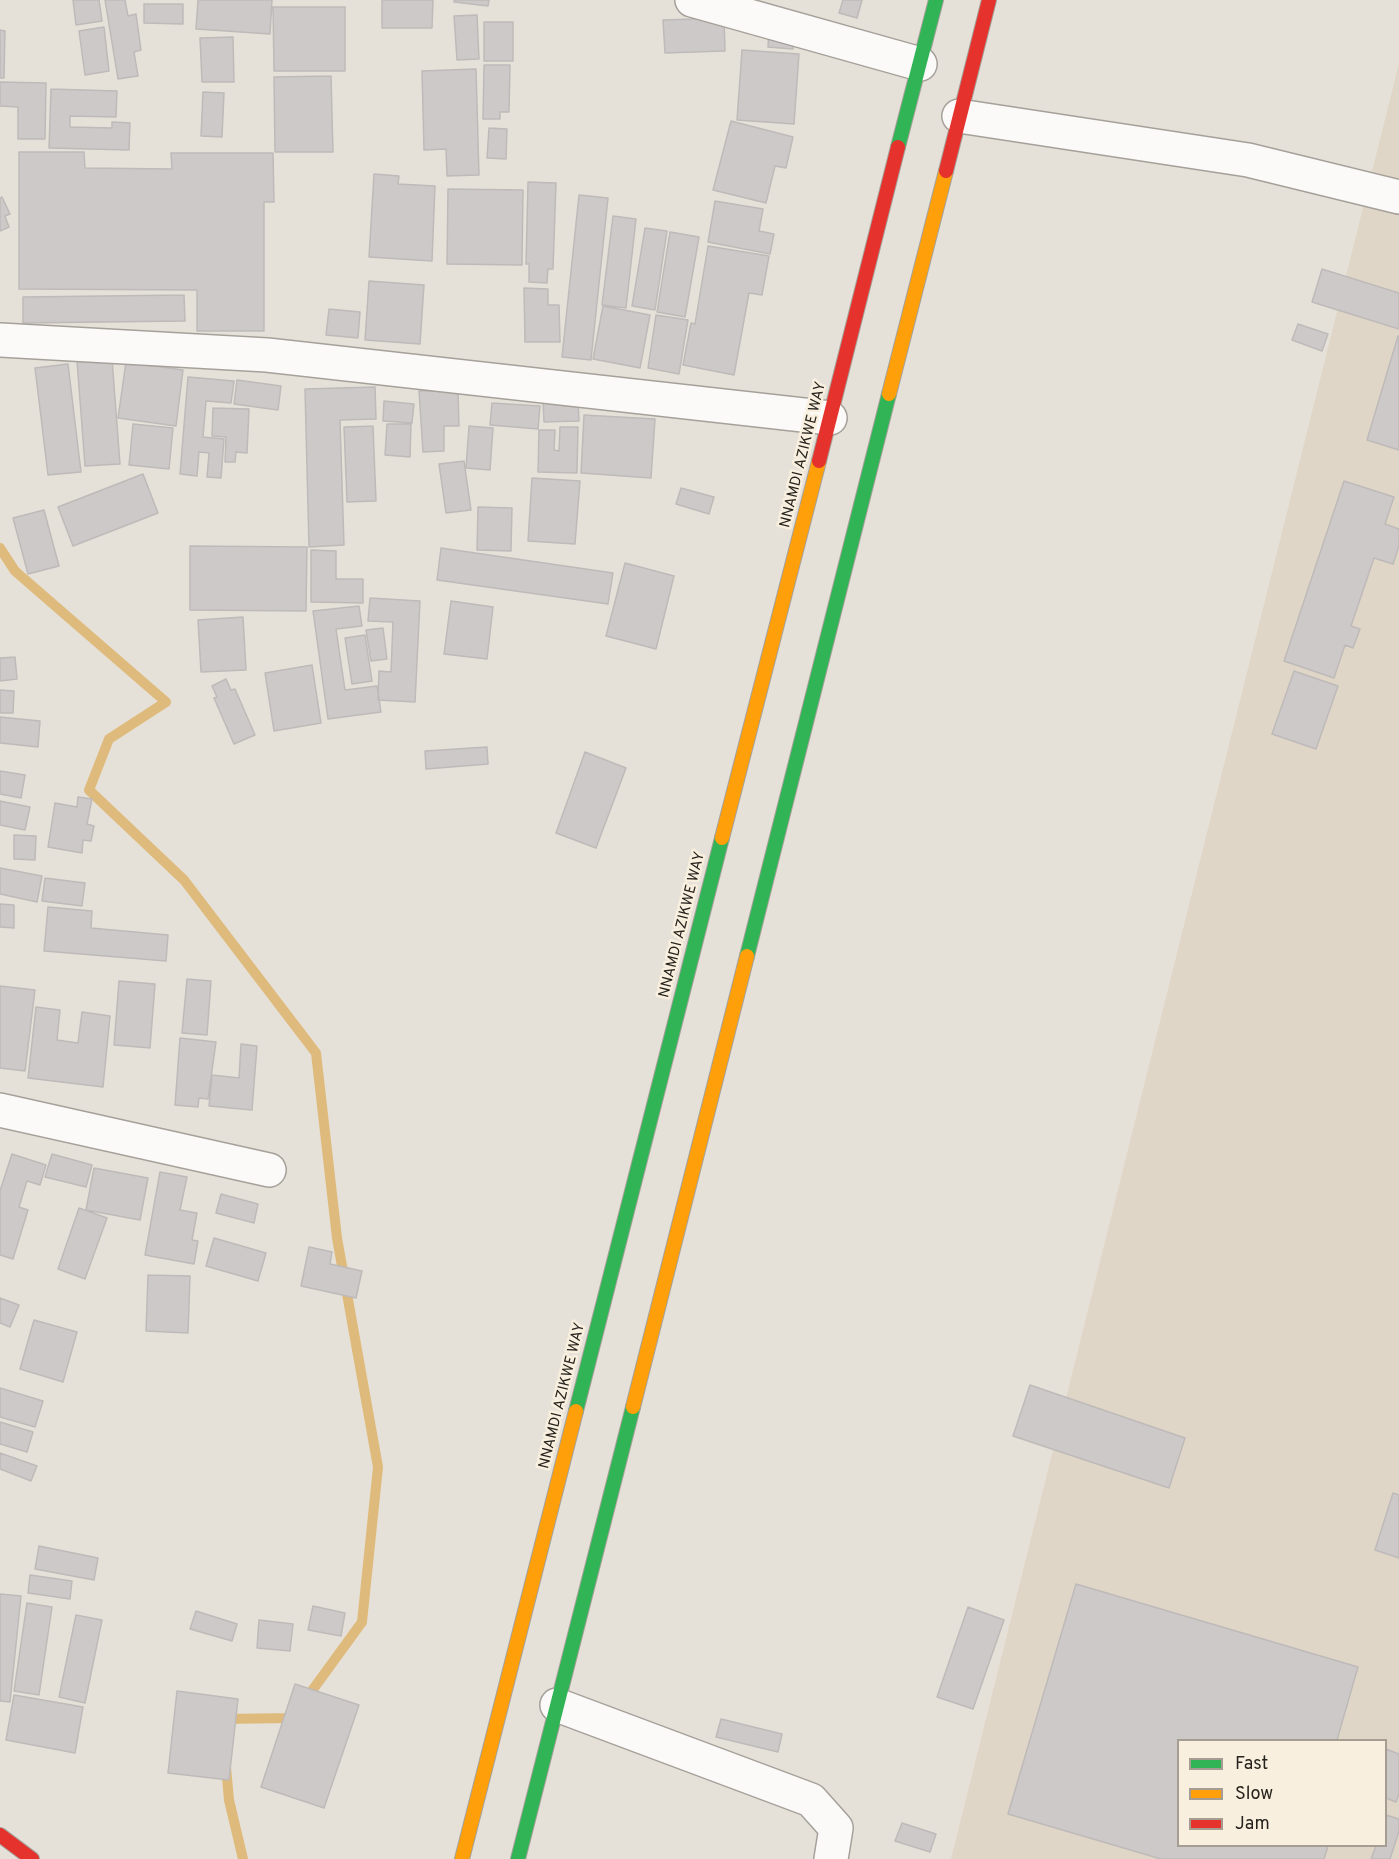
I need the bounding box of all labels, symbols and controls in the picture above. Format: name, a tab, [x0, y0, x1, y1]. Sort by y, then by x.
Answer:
street label: NNAMDI AZIKWE WAY	[777, 380, 831, 530]
street label: NNAMDI AZIKWE WAY	[656, 850, 710, 1000]
street label: NNAMDI AZIKWE WAY	[536, 1321, 590, 1471]
legend	[1177, 1739, 1387, 1847]
text: Fast	[1235, 1753, 1268, 1776]
text: Slow	[1235, 1783, 1273, 1806]
text: Jam	[1235, 1813, 1270, 1836]

